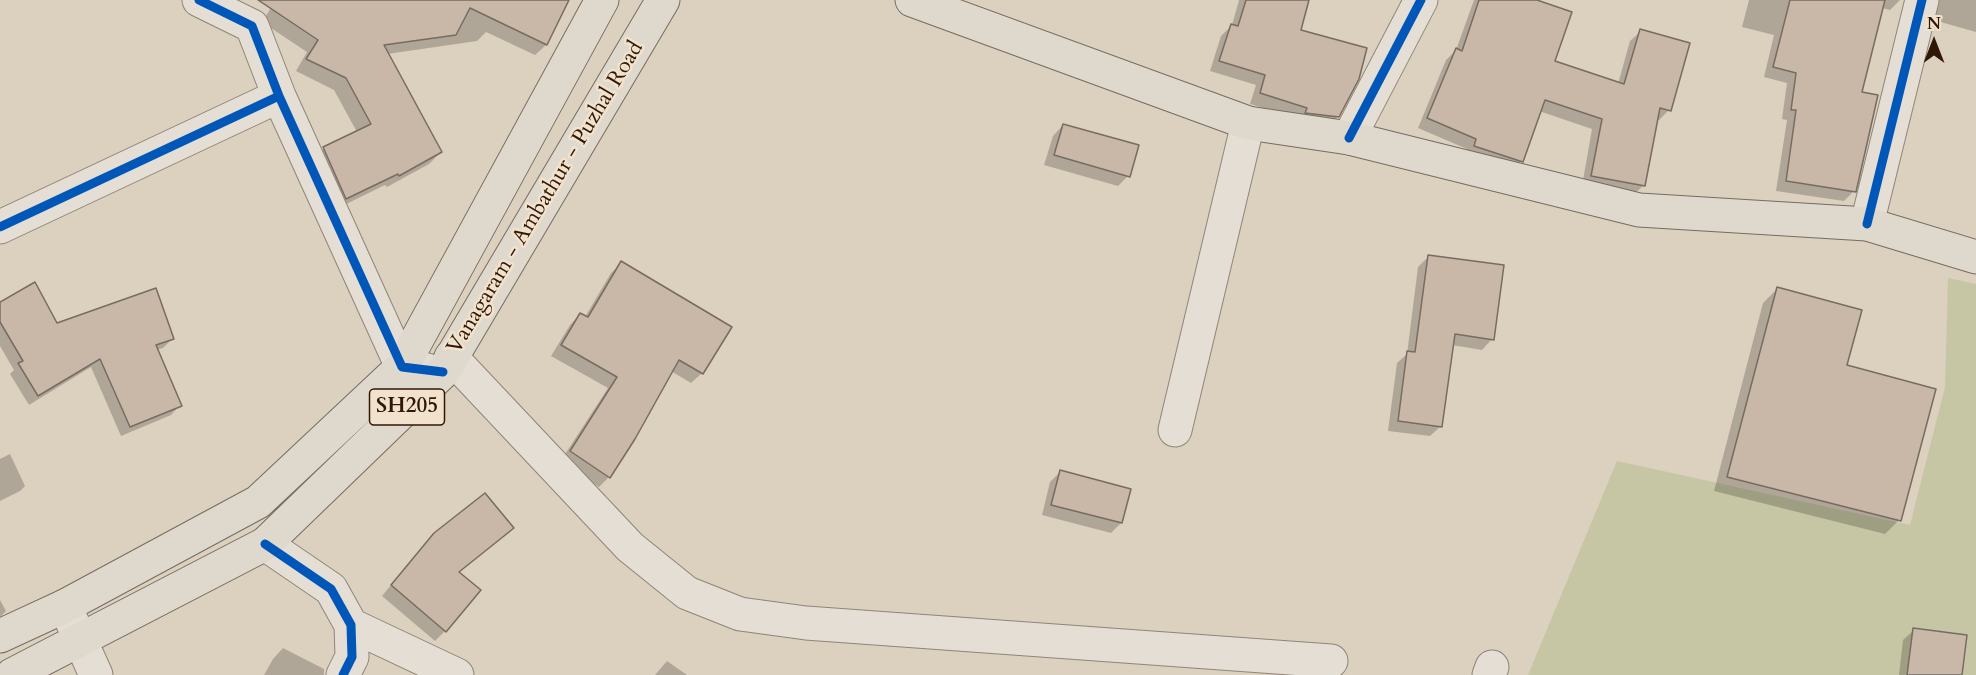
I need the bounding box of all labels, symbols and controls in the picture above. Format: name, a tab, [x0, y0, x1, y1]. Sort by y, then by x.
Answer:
north arrow	[1904, 12, 1964, 72]
text: N	[1927, 13, 1941, 35]
street label: Vanagaram - Ambathur - Puzhal Road	[442, 37, 650, 359]
road number: SH205	[370, 389, 444, 425]

